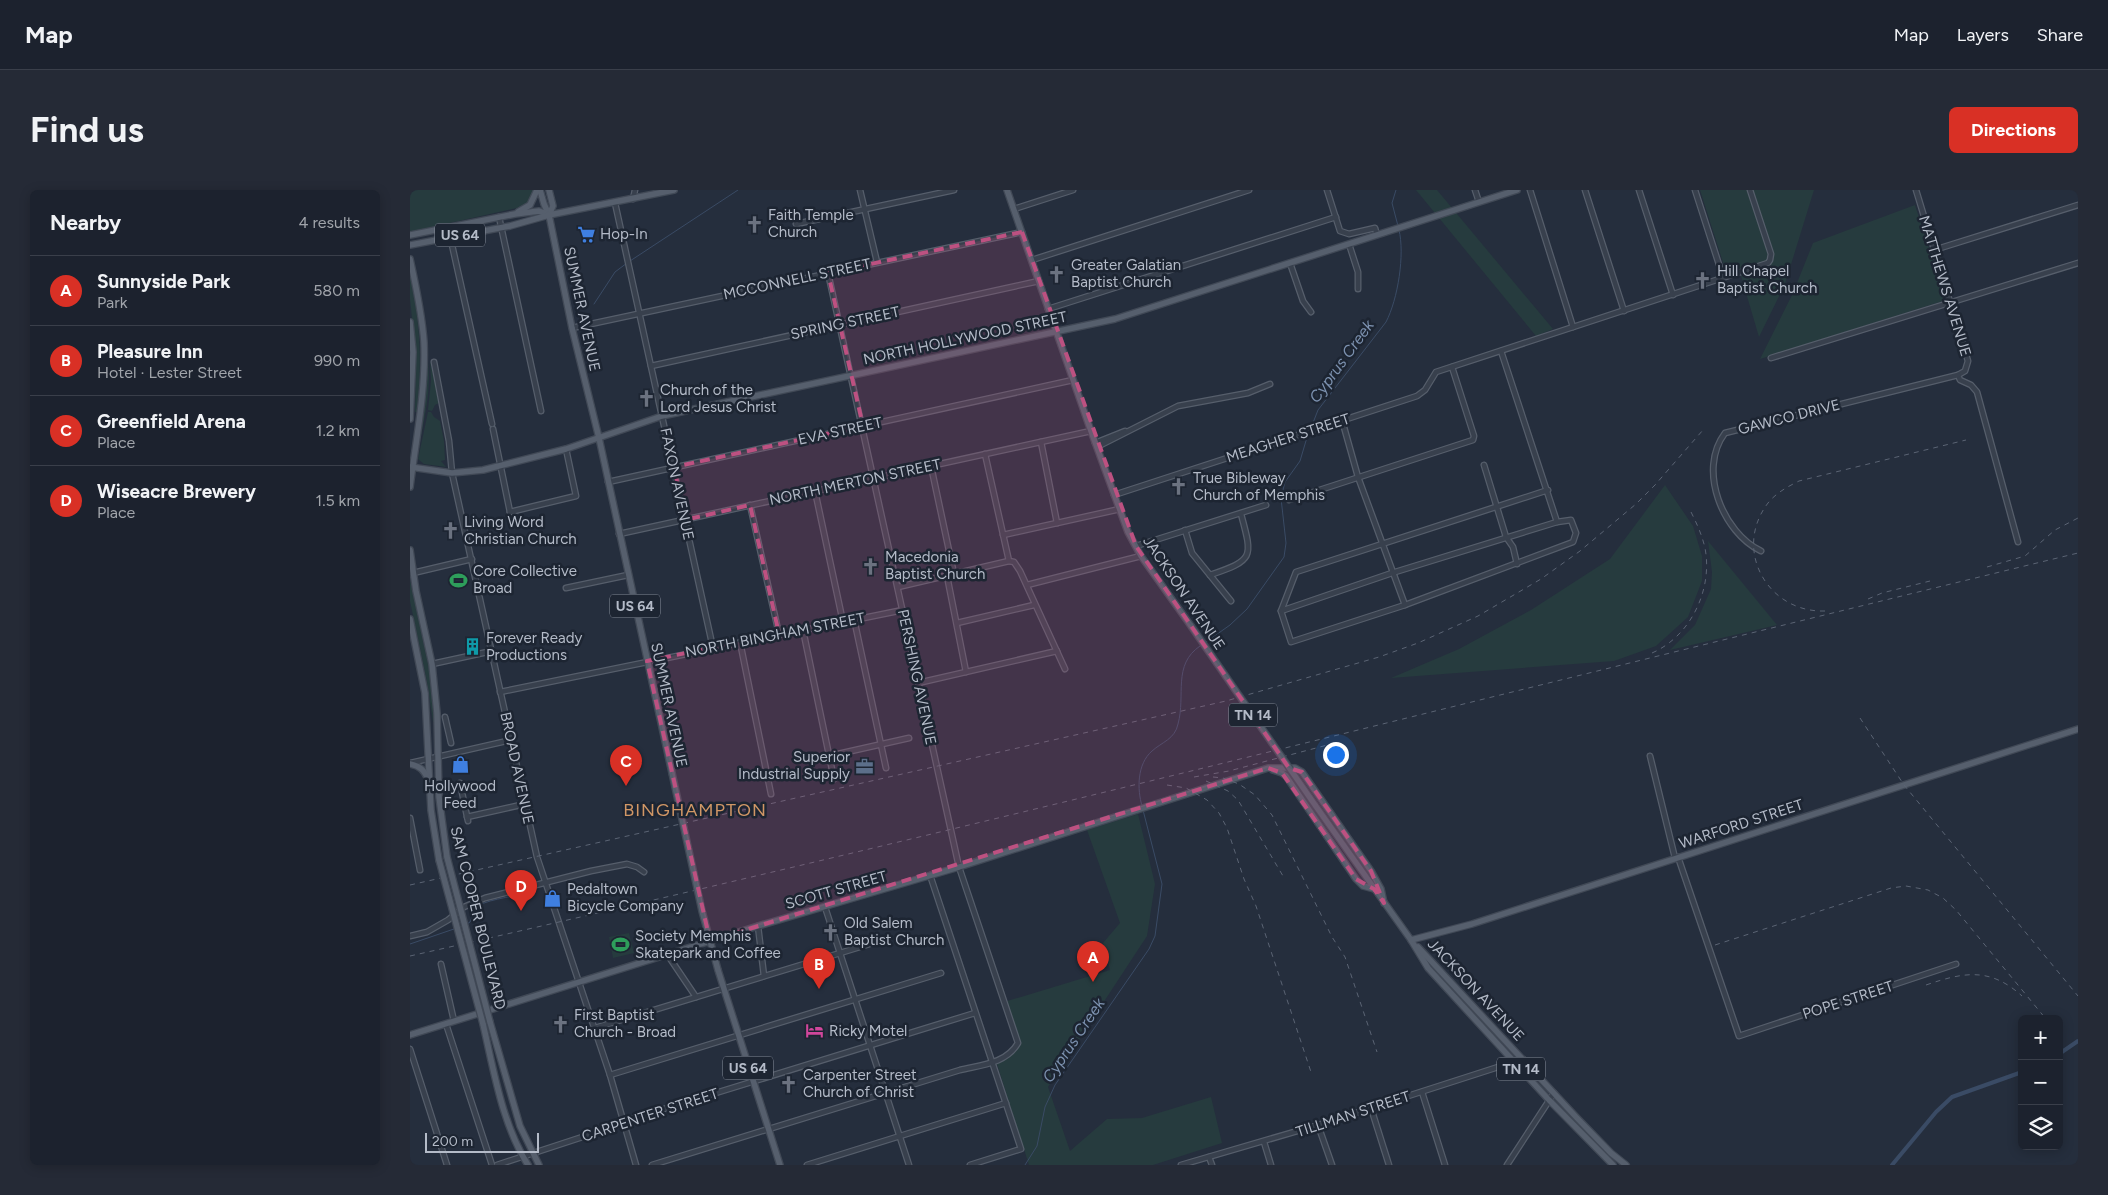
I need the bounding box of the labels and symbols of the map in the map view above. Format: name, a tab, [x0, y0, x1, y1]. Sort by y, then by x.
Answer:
place label: Faith Temple Church	[768, 206, 854, 241]
street label: MATTHEWS AVENUE	[1915, 213, 1975, 359]
church icon: Faith Temple Church	[744, 214, 764, 234]
road number: US 64	[435, 224, 485, 246]
supermarket icon: Hop-In	[576, 224, 596, 244]
place label: Hop-In	[600, 225, 648, 243]
street label: SUMMER AVENUE	[560, 245, 604, 373]
street label: MCCONNELL STREET	[722, 254, 873, 303]
place label: Greater Galatian Baptist Church	[1071, 256, 1181, 291]
place label: Hill Chapel Baptist Church	[1717, 262, 1817, 297]
church icon: Greater Galatian Baptist Church	[1047, 264, 1067, 284]
church icon: Hill Chapel Baptist Church	[1693, 270, 1713, 290]
street label: SPRING STREET	[789, 303, 902, 343]
street label: NORTH HOLLYWOOD STREET	[861, 307, 1069, 368]
water label: Cyprus Creek	[1305, 315, 1378, 406]
place label: Church of the Lord Jesus Christ	[660, 381, 777, 416]
church icon: Church of the Lord Jesus Christ	[636, 389, 656, 409]
street label: GAWCO DRIVE	[1736, 396, 1842, 438]
street label: MEAGHER STREET	[1224, 409, 1353, 466]
street label: EVA STREET	[796, 413, 884, 449]
street label: FAXON AVENUE	[656, 426, 698, 542]
street label: NORTH MERTON STREET	[768, 455, 943, 509]
place label: True Bibleway Church of Memphis	[1193, 469, 1325, 504]
church icon: True Bibleway Church of Memphis	[1169, 477, 1189, 497]
place label: Living Word Christian Church	[464, 513, 577, 548]
church icon: Living Word Christian Church	[440, 521, 460, 541]
street label: JACKSON AVENUE	[1139, 533, 1229, 653]
place label: Macedonia Baptist Church	[885, 548, 985, 583]
church icon: Macedonia Baptist Church	[861, 556, 881, 576]
place label: Core Collective Broad	[473, 562, 577, 597]
sports icon: Core Collective Broad	[449, 570, 469, 590]
road number: US 64	[610, 594, 660, 618]
street label: PERSHING AVENUE	[894, 608, 940, 746]
street label: NORTH BINGHAM STREET	[684, 609, 867, 661]
place label: Forever Ready Productions	[486, 629, 582, 664]
building icon: Forever Ready Productions	[462, 637, 482, 657]
street label: SUMMER AVENUE	[647, 641, 691, 769]
road number: TN 14	[1229, 704, 1277, 726]
street label: BROAD AVENUE	[496, 710, 538, 826]
your location	[1323, 742, 1349, 768]
pin: C	[610, 745, 642, 786]
place label: Superior Industrial Supply	[738, 748, 850, 783]
shop icon: Hollywood Feed	[450, 755, 470, 775]
office icon: Superior Industrial Supply	[854, 756, 874, 776]
place label: Hollywood Feed	[424, 777, 496, 812]
street label: WARFORD STREET	[1677, 795, 1806, 853]
district label: BINGHAMPTON	[623, 799, 767, 821]
street label: SAM COOPER BOULEVARD	[447, 825, 509, 1011]
street label: SCOTT STREET	[783, 867, 889, 913]
pin: D	[505, 870, 537, 911]
place label: Pedaltown Bicycle Company	[567, 880, 684, 915]
shop icon: Pedaltown Bicycle Company	[543, 888, 563, 908]
place label: Old Salem Baptist Church	[844, 914, 944, 949]
church icon: Old Salem Baptist Church	[820, 922, 840, 942]
place label: Society Memphis Skatepark and Coffee	[635, 927, 781, 962]
sports icon: Society Memphis Skatepark and Coffee	[611, 935, 631, 955]
street label: JACKSON AVENUE	[1424, 935, 1528, 1045]
pin: A	[1077, 941, 1109, 982]
pin: B	[803, 948, 835, 989]
street label: POPE STREET	[1800, 977, 1896, 1023]
water label: Cyprus Creek	[1038, 994, 1109, 1086]
place label: First Baptist Church - Broad	[574, 1006, 676, 1041]
church icon: First Baptist Church - Broad	[550, 1014, 570, 1034]
hotel icon: Ricky Motel	[805, 1021, 825, 1041]
place label: Ricky Motel	[829, 1022, 907, 1040]
road number: US 64	[723, 1056, 773, 1080]
road number: TN 14	[1497, 1058, 1545, 1081]
place label: Carpenter Street Church of Christ	[803, 1066, 917, 1101]
church icon: Carpenter Street Church of Christ	[779, 1074, 799, 1094]
street label: CARPENTER STREET	[579, 1084, 721, 1146]
street label: TILLMAN STREET	[1294, 1087, 1413, 1141]
scale bar	[425, 1130, 539, 1153]

